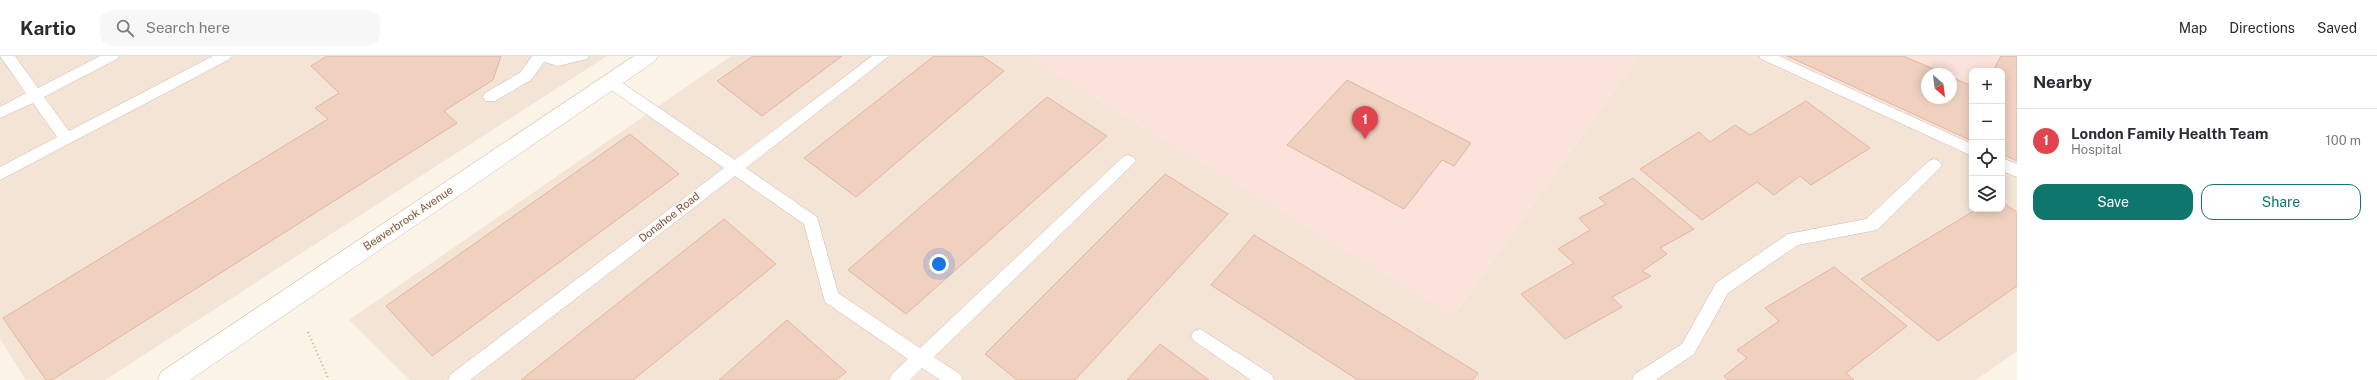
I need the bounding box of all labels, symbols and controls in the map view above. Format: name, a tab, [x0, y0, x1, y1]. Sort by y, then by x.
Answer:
search box	[100, 10, 380, 46]
text: Kartio	[20, 17, 76, 39]
icon: search	[114, 17, 136, 39]
text: Search here	[146, 19, 230, 36]
text: Map	[2179, 20, 2207, 36]
text: Directions	[2229, 20, 2295, 36]
text: Saved	[2317, 20, 2357, 36]
north arrow	[1921, 68, 1957, 104]
map controls	[1969, 68, 2005, 212]
button: +	[1969, 68, 2005, 104]
text: Nearby	[2033, 72, 2092, 92]
button: −	[1969, 104, 2005, 140]
pin: 1	[1352, 106, 1378, 139]
text: London Family Health Team	[2071, 125, 2268, 142]
text: 1	[2043, 133, 2049, 148]
text: 100 m	[2325, 133, 2361, 148]
button: locate	[1969, 140, 2005, 176]
text: Hospital	[2071, 142, 2122, 157]
button: layers	[1969, 176, 2005, 212]
street label: Beaverbrook Avenue	[361, 184, 455, 252]
button: Save	[2033, 184, 2193, 220]
button: Share	[2201, 184, 2361, 220]
street label: Donahoe Road	[636, 190, 702, 244]
your location	[929, 254, 949, 274]

